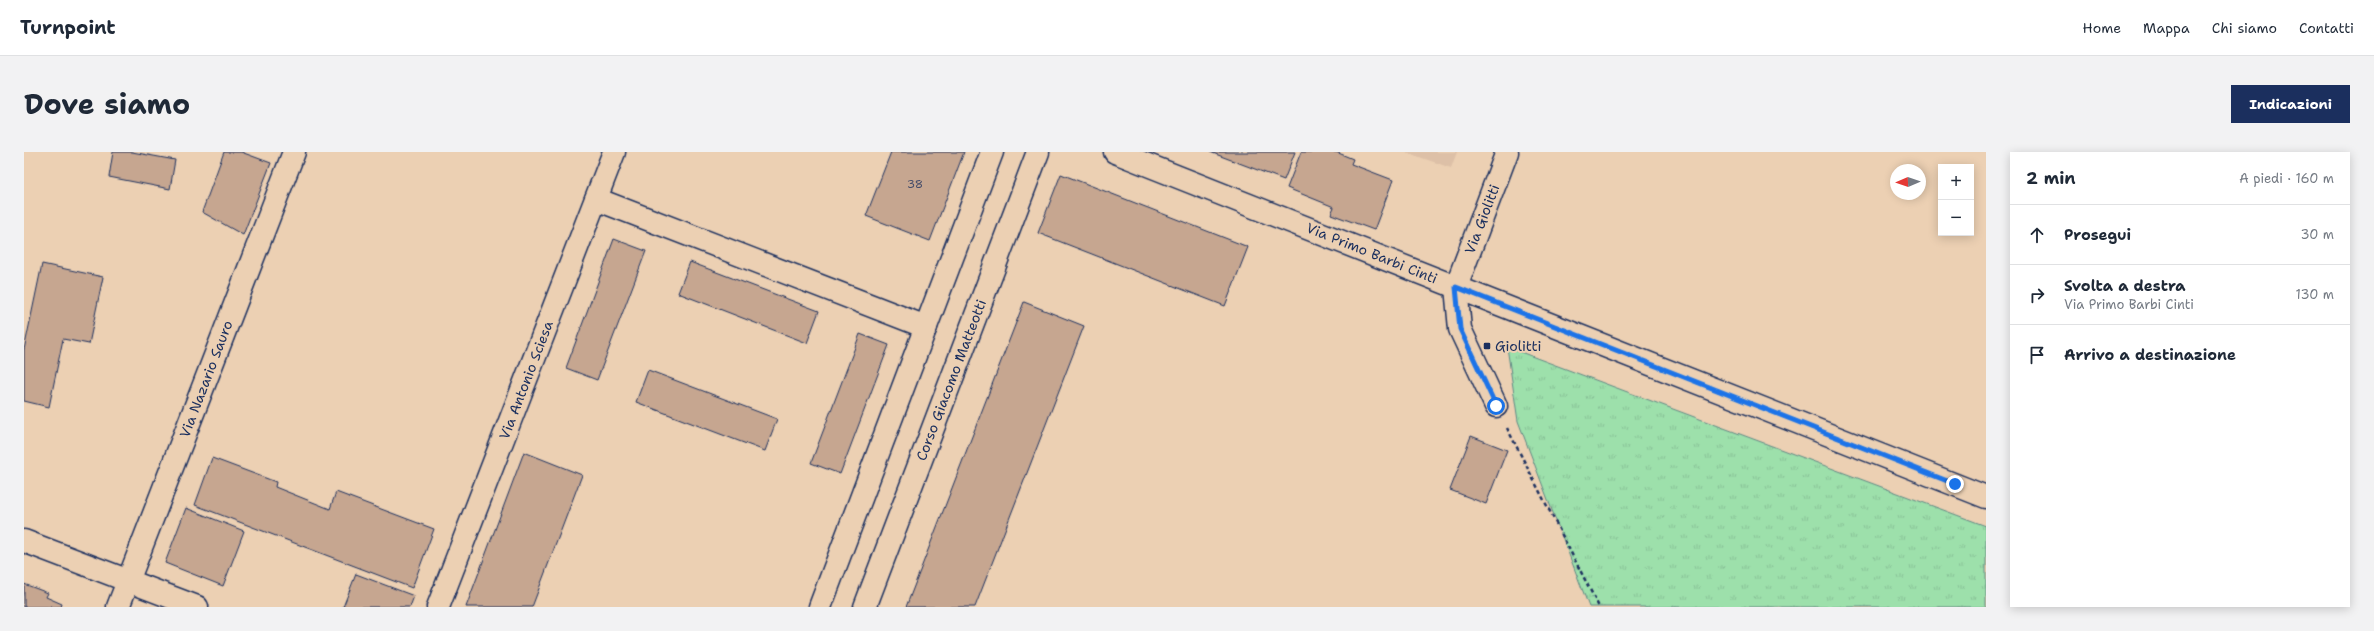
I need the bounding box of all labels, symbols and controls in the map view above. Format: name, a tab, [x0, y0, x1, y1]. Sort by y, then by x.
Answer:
text: Turnpoint	[20, 15, 116, 40]
text: Home	[2083, 19, 2121, 37]
text: Mappa	[2143, 19, 2190, 37]
text: Chi siamo	[2212, 19, 2277, 37]
text: Contatti	[2299, 19, 2354, 37]
text: Dove siamo	[24, 85, 190, 123]
button: Indicazioni	[2231, 85, 2350, 123]
north arrow	[1890, 164, 1926, 200]
map controls	[1938, 164, 1974, 236]
button: +	[1938, 164, 1974, 200]
text: 2 min	[2026, 167, 2076, 189]
text: A piedi · 160 m	[2239, 170, 2334, 187]
house number: 38	[907, 176, 923, 192]
street label: Via Giolitti	[1461, 182, 1503, 256]
button: −	[1938, 200, 1974, 236]
street label: Via Primo Barbi Cinti	[1304, 218, 1440, 288]
icon: ahead	[2026, 224, 2048, 246]
text: Prosegui	[2064, 225, 2131, 245]
text: 30 m	[2300, 226, 2334, 243]
text: Svolta a destra	[2064, 276, 2186, 296]
icon: right	[2026, 284, 2048, 306]
text: 130 m	[2296, 286, 2334, 303]
text: Via Primo Barbi Cinti	[2064, 296, 2194, 313]
street label: Corso Giacomo Matteotti	[912, 297, 990, 463]
street label: Via Nazario Sauro	[175, 318, 237, 440]
street label: Via Antonio Sciesa	[495, 318, 557, 442]
place label: Giolitti	[1495, 337, 1541, 355]
marker: Giolitti	[1482, 341, 1492, 351]
icon: arrive	[2026, 344, 2048, 366]
text: Arrivo a destinazione	[2064, 345, 2236, 365]
route start	[1487, 397, 1505, 415]
route end	[1946, 475, 1964, 493]

